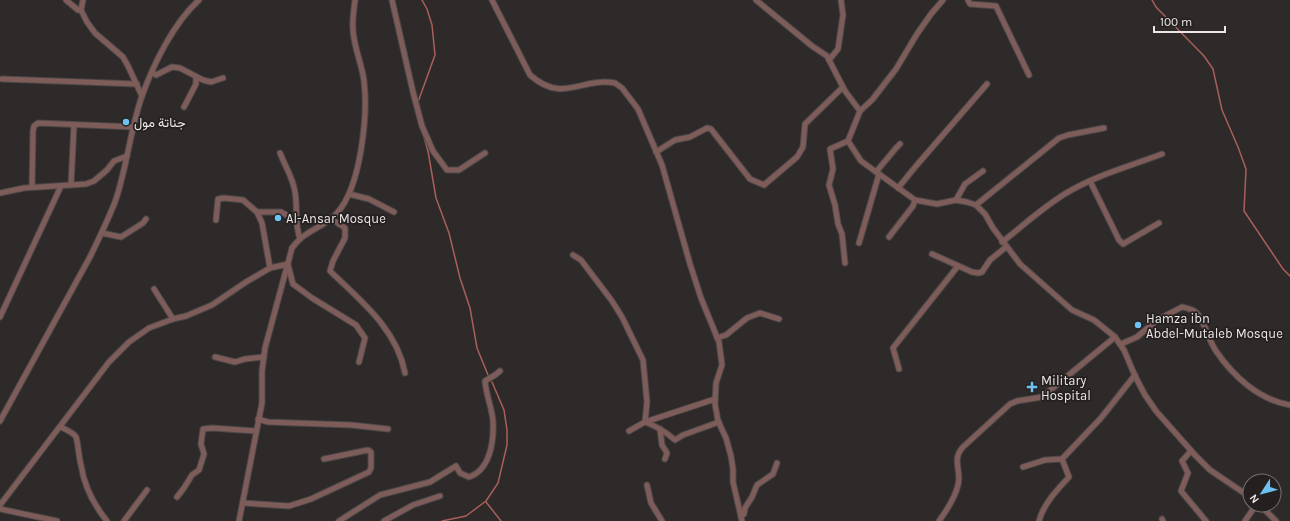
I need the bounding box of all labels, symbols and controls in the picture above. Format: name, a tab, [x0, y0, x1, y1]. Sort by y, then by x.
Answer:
scale bar	[1154, 8, 1225, 34]
text: 100 m	[1160, 15, 1192, 29]
place label: جناتة مول	[134, 115, 186, 131]
marker: جناتة مول	[121, 117, 131, 127]
place label: Al-Ansar Mosque	[286, 211, 386, 227]
marker: Al-Ansar Mosque	[273, 213, 283, 223]
place label: Hamza ibn Abdel-Mutaleb Mosque	[1146, 311, 1283, 342]
marker: Hamza ibn Abdel-Mutaleb Mosque	[1133, 320, 1143, 330]
place label: Military Hospital	[1041, 373, 1091, 403]
marker: Military Hospital	[1026, 381, 1038, 393]
north arrow	[1242, 473, 1282, 513]
text: N	[1247, 492, 1262, 506]

